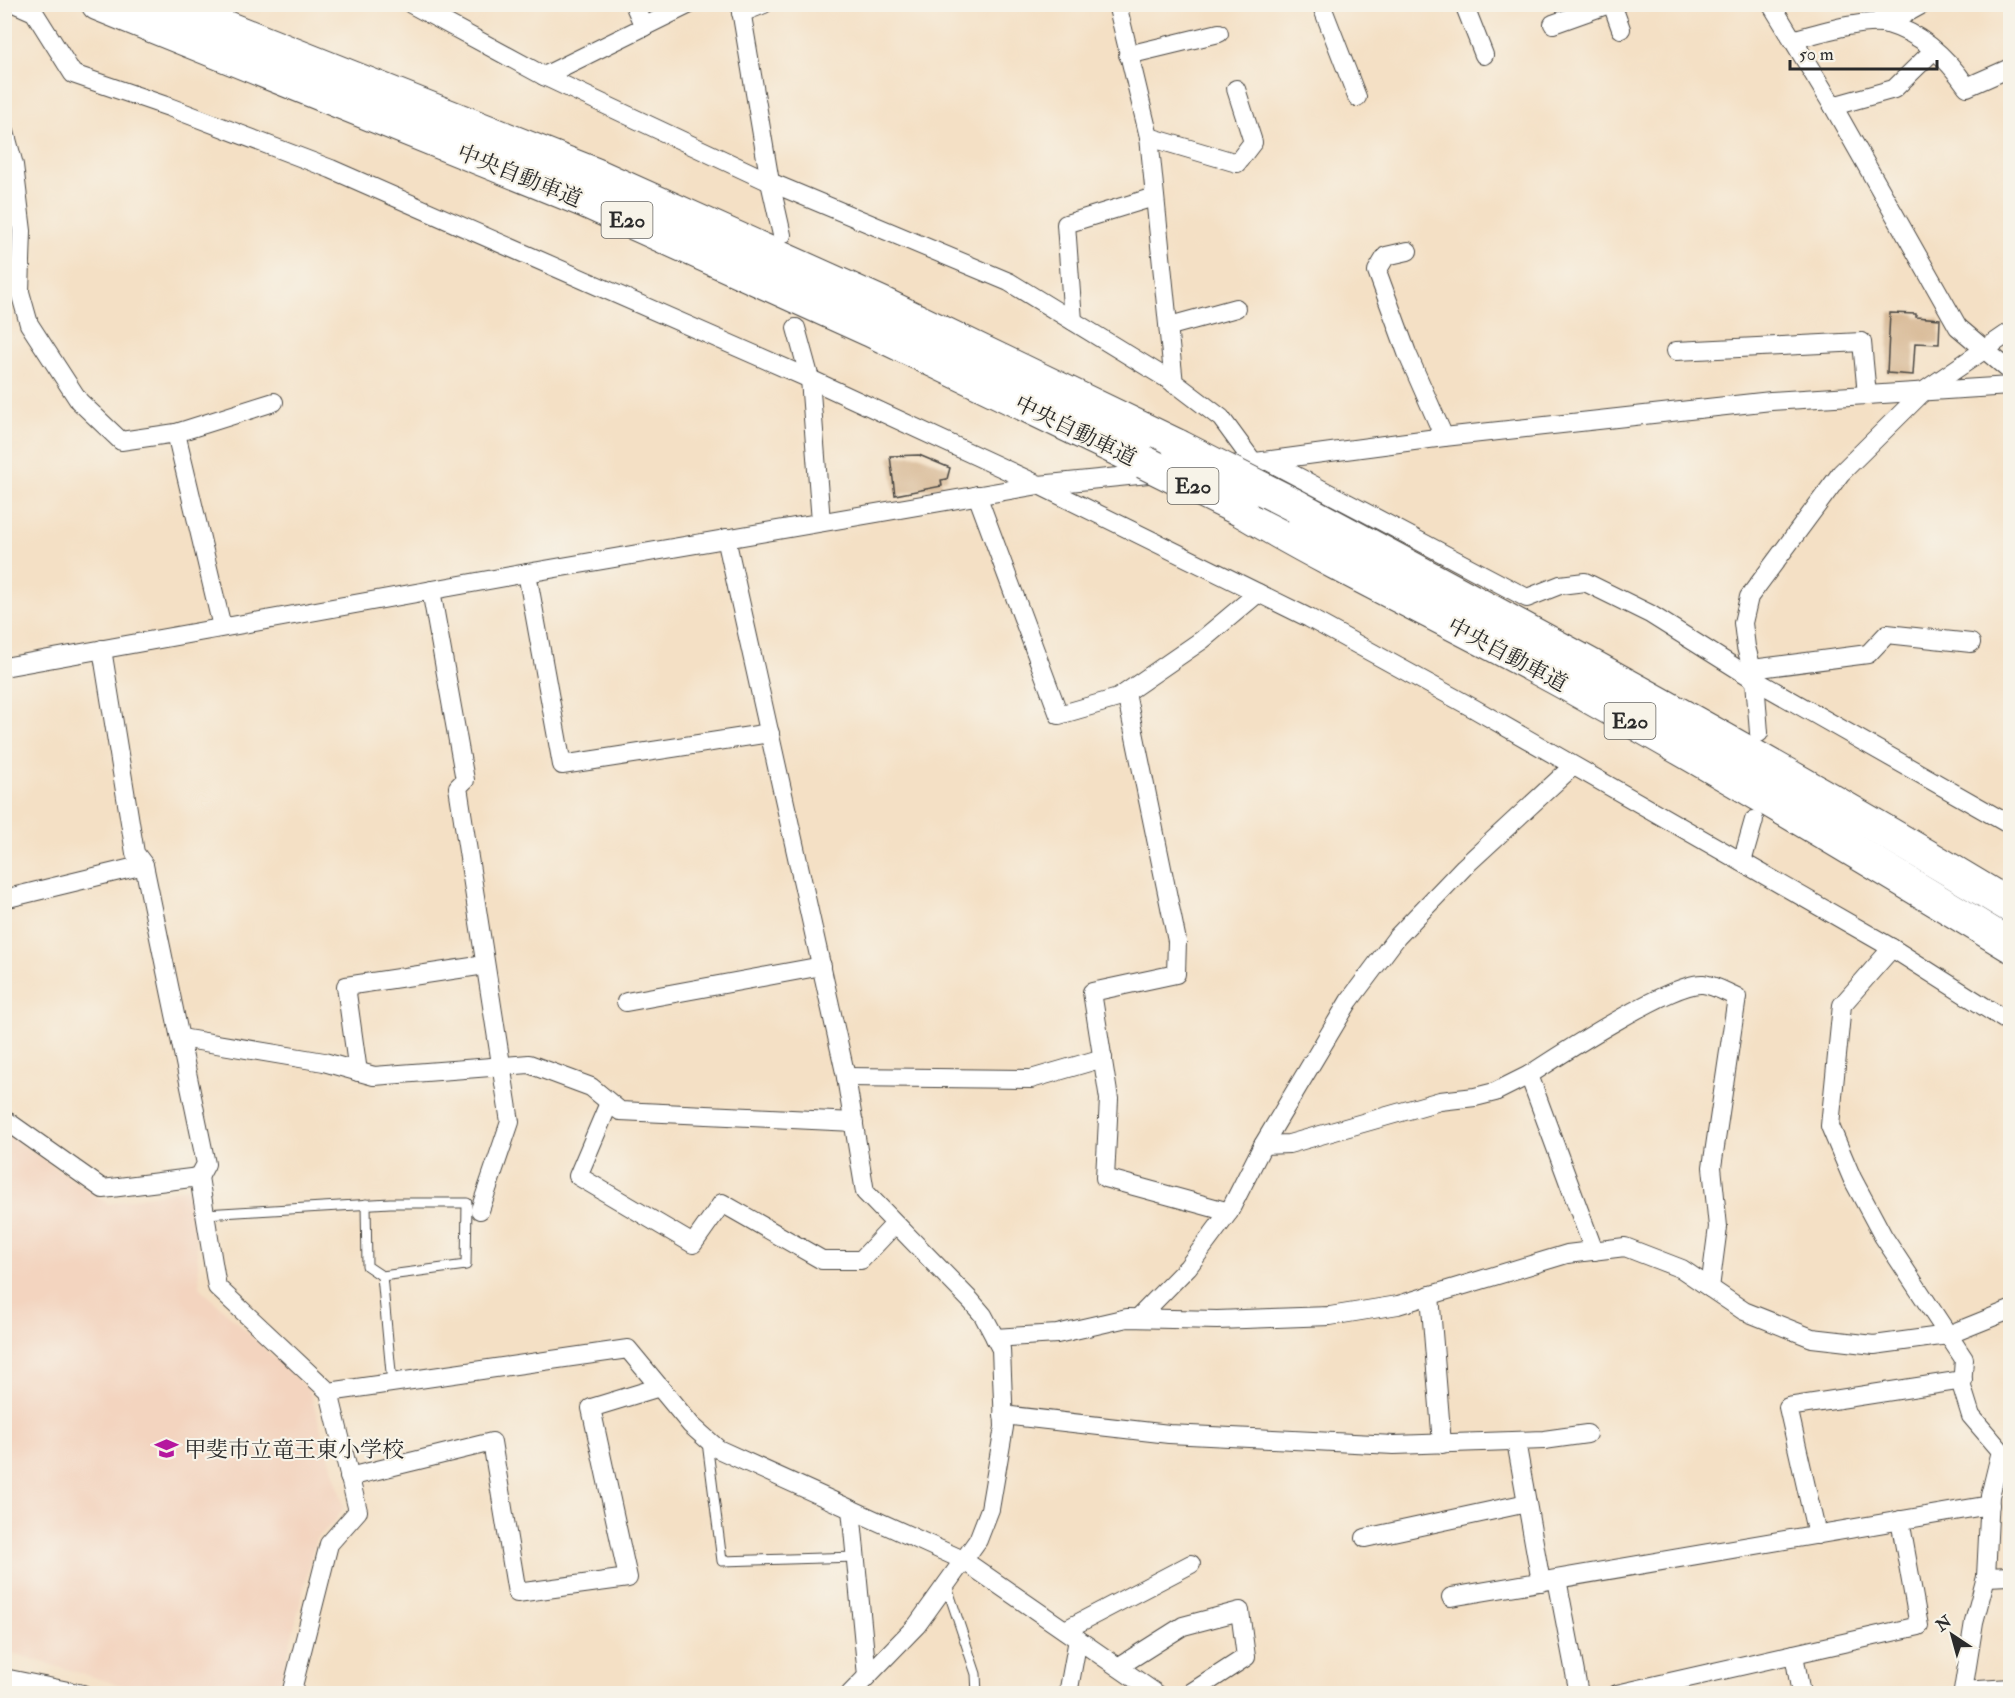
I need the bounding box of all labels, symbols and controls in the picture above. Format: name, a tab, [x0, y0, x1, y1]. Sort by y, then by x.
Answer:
scale bar	[1790, 33, 1937, 71]
text: 50 m	[1799, 43, 1834, 66]
street label: 中央自動車道	[453, 138, 586, 214]
road number: E20	[602, 202, 652, 238]
street label: 中央自動車道	[1010, 389, 1141, 472]
road number: E20	[1168, 468, 1218, 504]
street label: 中央自動車道	[1443, 612, 1572, 698]
road number: E20	[1604, 703, 1656, 739]
school or university icon: 甲斐市立竜王東小学校	[153, 1436, 179, 1462]
place label: 甲斐市立竜王東小学校	[184, 1436, 404, 1464]
north arrow	[1922, 1605, 1982, 1665]
text: N	[1931, 1611, 1956, 1637]

